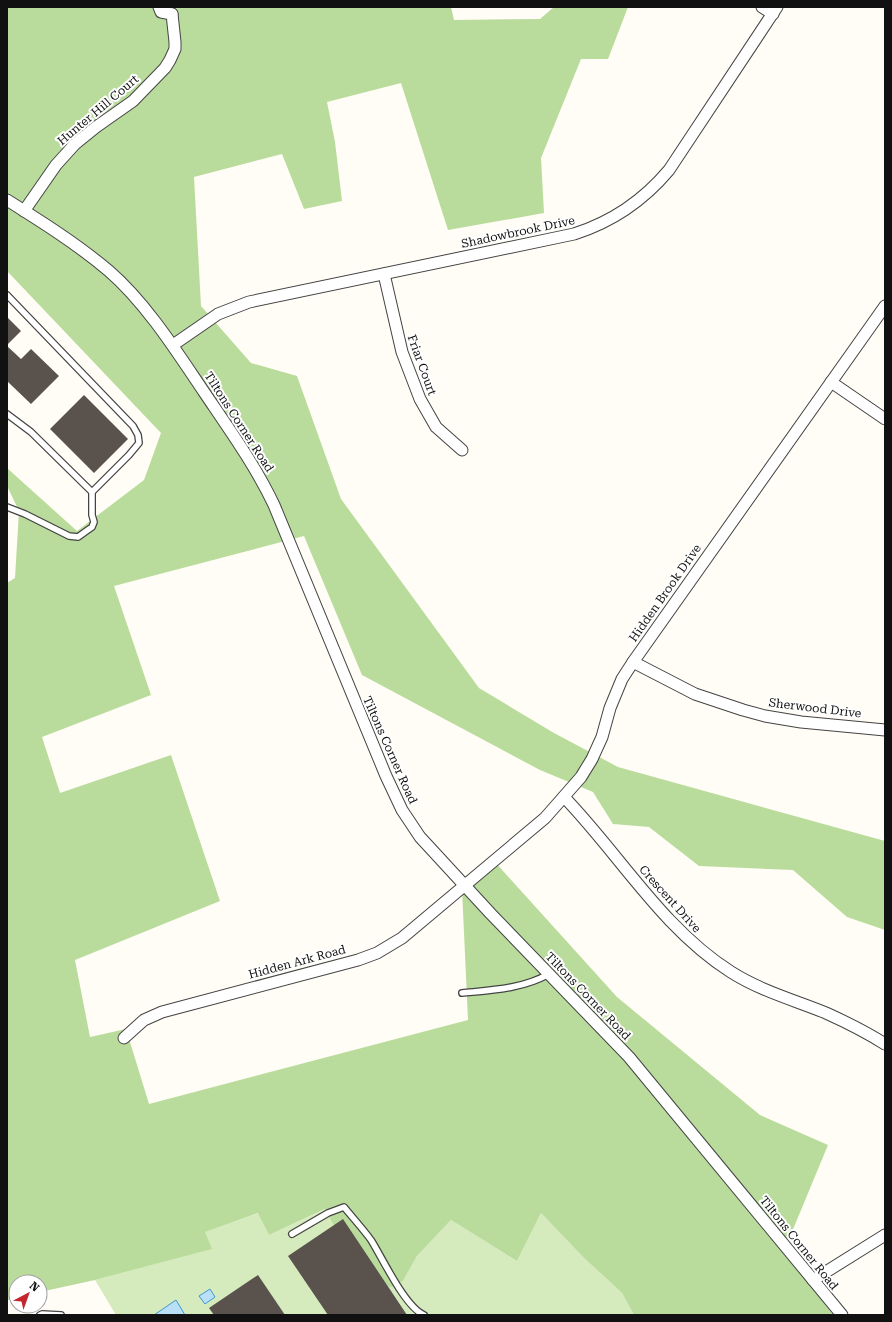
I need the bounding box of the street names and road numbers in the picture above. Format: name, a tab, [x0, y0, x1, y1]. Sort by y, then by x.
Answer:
street label: Hunter Hill Court	[55, 72, 142, 148]
street label: Shadowbrook Drive	[460, 213, 576, 251]
street label: Friar Court	[405, 333, 440, 398]
street label: Tiltons Corner Road	[201, 369, 277, 475]
street label: Hidden Brook Drive	[626, 541, 704, 645]
street label: Tiltons Corner Road	[360, 694, 420, 806]
street label: Sherwood Drive	[768, 695, 863, 721]
street label: Crescent Drive	[636, 863, 704, 936]
street label: Hidden Ark Road	[247, 942, 347, 982]
street label: Tiltons Corner Road	[542, 949, 634, 1043]
street label: Tiltons Corner Road	[757, 1193, 841, 1293]

